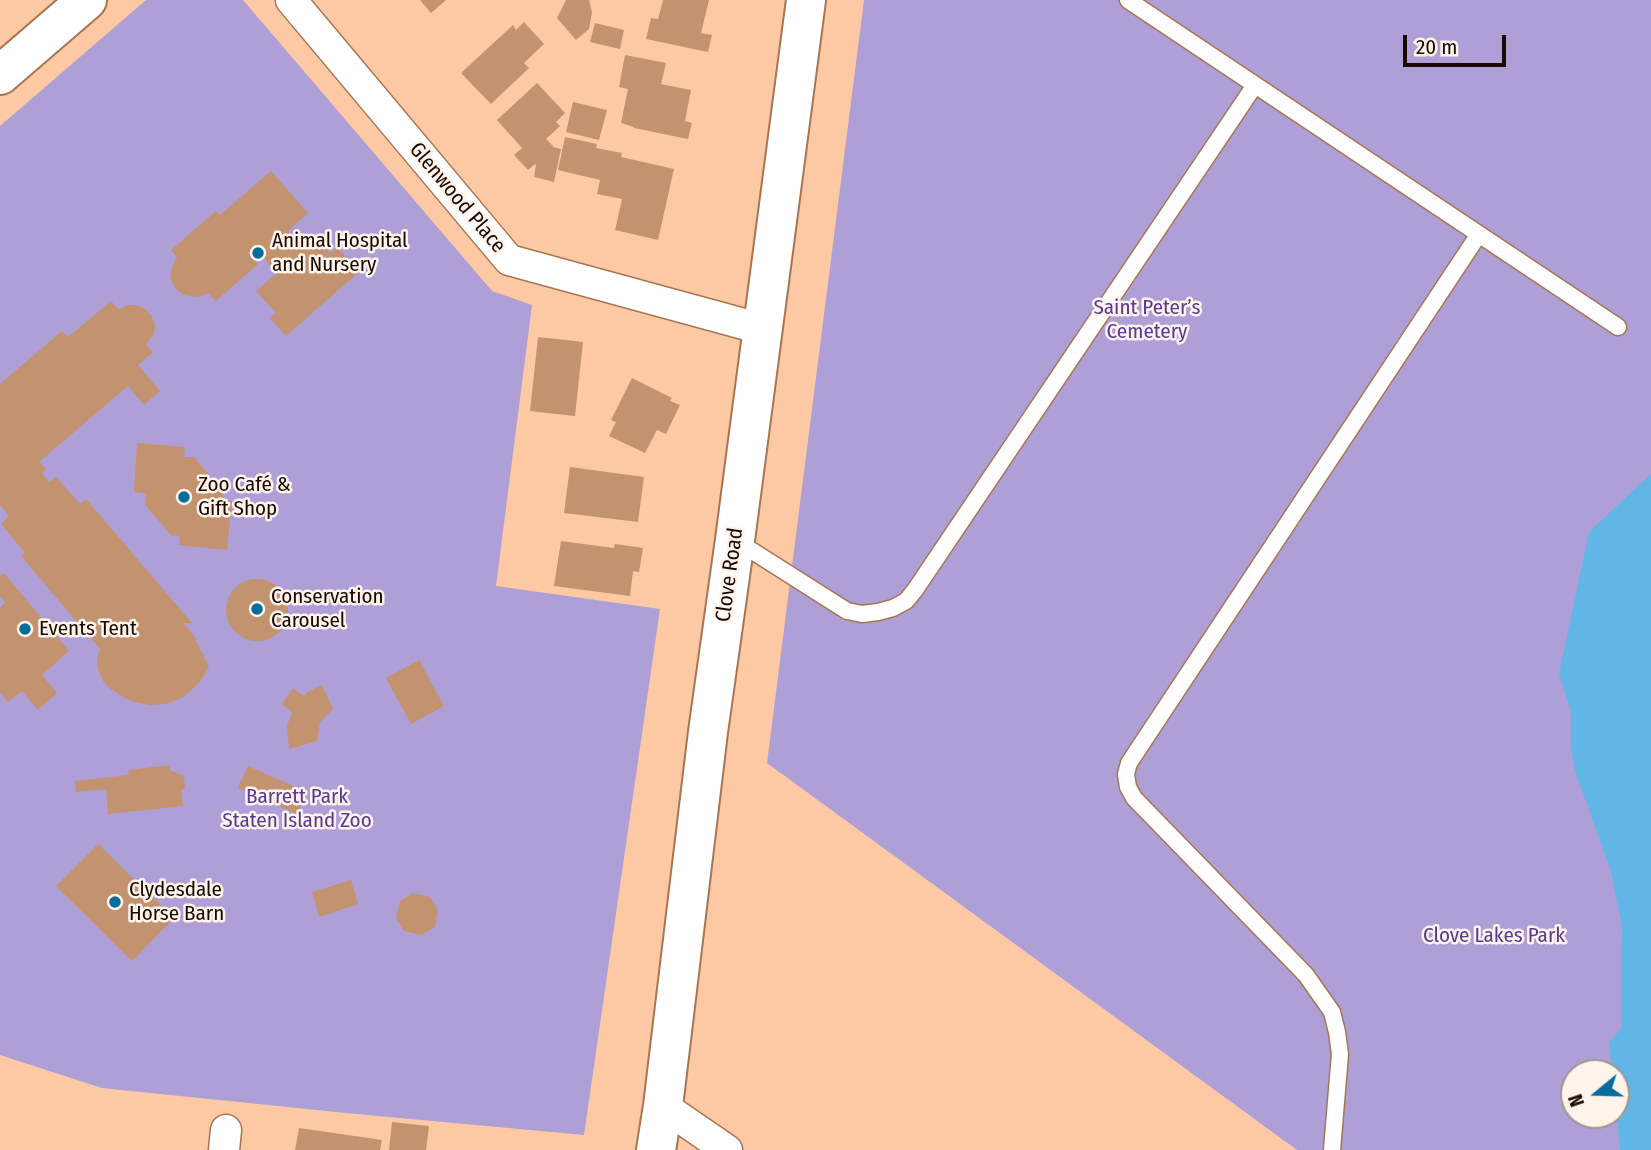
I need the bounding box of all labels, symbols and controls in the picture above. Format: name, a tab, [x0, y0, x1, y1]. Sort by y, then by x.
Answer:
scale bar	[1406, 21, 1509, 65]
text: 20 m	[1416, 34, 1457, 60]
street label: Glenwood Place	[404, 138, 510, 258]
place label: Animal Hospital and Nursery	[272, 228, 408, 278]
marker: Animal Hospital and Nursery	[250, 245, 266, 261]
park label: Saint Peter’s Cemetery	[1093, 295, 1201, 345]
place label: Zoo Café & Gift Shop	[198, 472, 291, 522]
marker: Zoo Café & Gift Shop	[176, 489, 192, 505]
street label: Clove Road	[711, 526, 749, 624]
place label: Conservation Carousel	[271, 584, 384, 634]
marker: Conservation Carousel	[249, 601, 265, 617]
place label: Events Tent	[39, 616, 137, 642]
marker: Events Tent	[17, 621, 33, 637]
park label: Barrett Park Staten Island Zoo	[222, 784, 372, 834]
place label: Clydesdale Horse Barn	[129, 877, 224, 927]
marker: Clydesdale Horse Barn	[107, 894, 123, 910]
park label: Clove Lakes Park	[1423, 923, 1565, 949]
north arrow	[1560, 1059, 1630, 1129]
text: N	[1564, 1091, 1589, 1109]

